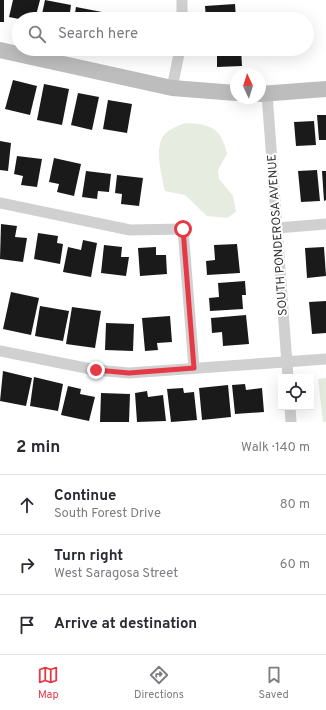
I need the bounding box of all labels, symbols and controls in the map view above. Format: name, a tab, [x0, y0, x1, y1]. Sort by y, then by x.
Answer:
search box	[12, 12, 314, 56]
icon: search	[26, 23, 48, 45]
text: Search here	[58, 25, 138, 44]
north arrow	[230, 68, 266, 104]
street label: SOUTH PONDEROSA AVENUE	[264, 154, 292, 316]
route start	[174, 220, 192, 238]
route end	[87, 361, 105, 379]
map controls	[278, 374, 314, 410]
button: locate	[278, 374, 314, 410]
text: 2 min	[16, 437, 60, 459]
text: Walk · 140 m	[241, 440, 310, 456]
text: Continue	[54, 487, 116, 506]
icon: ahead	[16, 494, 38, 516]
text: 80 m	[280, 497, 310, 513]
text: South Forest Drive	[54, 506, 161, 522]
text: Turn right	[54, 547, 123, 566]
icon: right	[16, 554, 38, 576]
text: 60 m	[280, 557, 310, 573]
text: West Saragosa Street	[54, 566, 178, 582]
icon: arrive	[16, 614, 38, 636]
text: Arrive at destination	[54, 615, 197, 634]
tab: Map	[37, 664, 59, 702]
tab: Directions	[134, 664, 184, 702]
tab: Saved	[258, 664, 289, 702]

